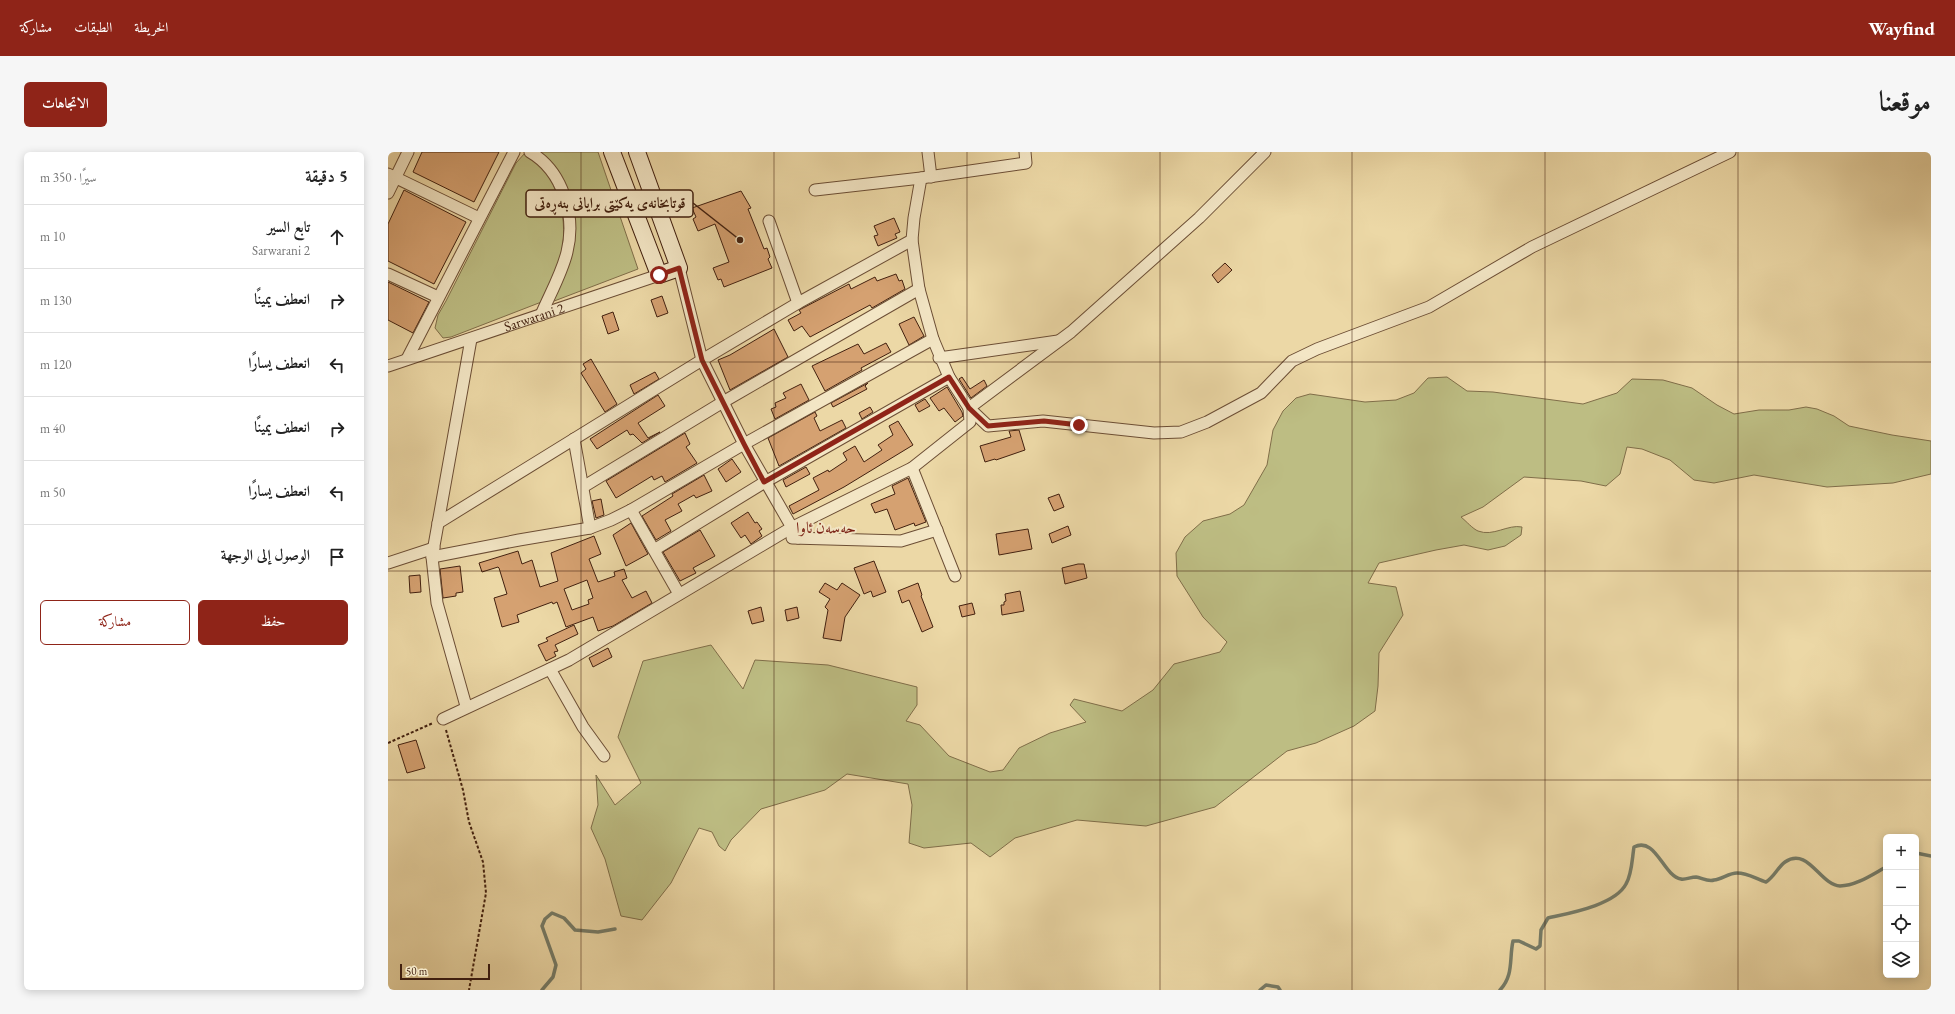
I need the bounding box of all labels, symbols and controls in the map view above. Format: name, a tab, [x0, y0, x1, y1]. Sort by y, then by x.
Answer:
text: Wayfind	[1868, 16, 1935, 41]
text: مشاركة	[20, 18, 52, 36]
text: الطبقات	[74, 18, 112, 36]
text: الخريطة	[134, 18, 168, 36]
button: الاتجاهات	[24, 82, 107, 127]
text: موقعنا	[1879, 83, 1931, 119]
text: 5 دقيقة	[305, 165, 348, 187]
text: سيرًا · 350 m	[40, 169, 97, 186]
callout: قوتابخانەی یەکێتی برایانی بنەڕەتی	[526, 190, 693, 217]
text: قوتابخانەی یەکێتی برایانی بنەڕەتی	[533, 193, 686, 216]
text: تابع السير	[267, 217, 310, 236]
icon: ahead	[326, 226, 348, 248]
text: 10 m	[40, 228, 65, 245]
text: Sarwarani 2	[252, 242, 310, 259]
route start	[650, 266, 668, 284]
text: انعطف يمينًا	[254, 289, 310, 308]
icon: right	[326, 290, 348, 312]
text: 130 m	[40, 292, 71, 309]
street label: Sarwarani 2	[502, 298, 567, 335]
text: انعطف يسارًا	[248, 353, 310, 372]
icon: left	[326, 354, 348, 376]
text: 120 m	[40, 356, 71, 373]
route end	[1070, 416, 1088, 434]
text: انعطف يمينًا	[254, 417, 310, 436]
icon: right	[326, 418, 348, 440]
text: 40 m	[40, 420, 65, 437]
text: انعطف يسارًا	[248, 481, 310, 500]
icon: left	[326, 482, 348, 504]
text: 50 m	[40, 484, 65, 501]
district label: حەسەن ئاوا	[796, 517, 856, 538]
text: الوصول إلى الوجهة	[221, 545, 310, 564]
icon: arrive	[326, 546, 348, 568]
button: مشاركة	[40, 600, 190, 645]
button: حفظ	[198, 600, 348, 645]
map controls	[1883, 834, 1919, 978]
button: +	[1883, 834, 1919, 870]
button: −	[1883, 870, 1919, 906]
button: locate	[1883, 906, 1919, 942]
button: layers	[1883, 942, 1919, 978]
scale bar	[400, 962, 490, 981]
text: 50 m	[406, 964, 427, 978]

